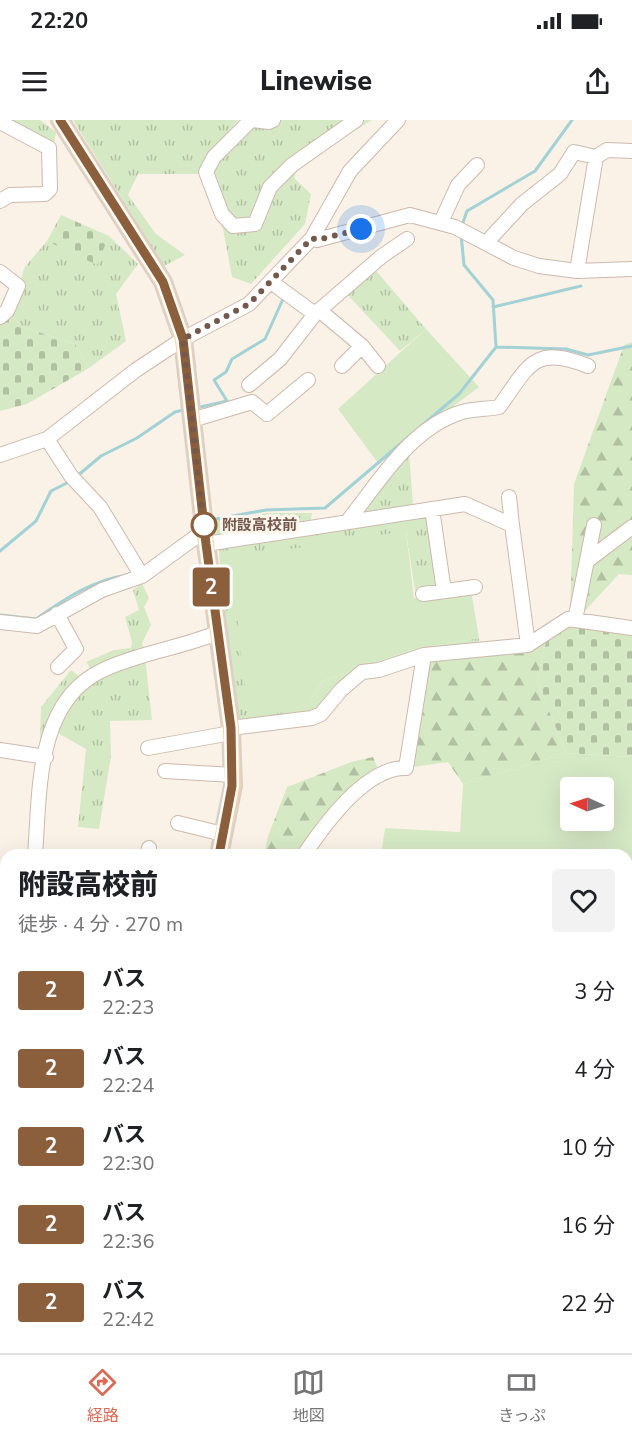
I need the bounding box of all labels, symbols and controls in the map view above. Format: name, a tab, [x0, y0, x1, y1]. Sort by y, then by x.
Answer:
text: 22:20	[30, 6, 88, 36]
text: Linewise	[260, 63, 372, 100]
icon: menu	[18, 65, 51, 98]
icon: share	[581, 65, 614, 98]
your location	[346, 214, 376, 244]
marker: 附設高校前	[191, 512, 217, 538]
place label: 附設高校前	[222, 515, 297, 535]
line badge: 2	[192, 568, 230, 606]
text: 2	[205, 573, 217, 601]
north arrow	[560, 777, 614, 831]
map controls	[560, 777, 614, 831]
text: 附設高校前	[18, 866, 158, 904]
button: heart	[552, 869, 615, 932]
text: 徒歩 · 4 分 · 270 m	[18, 911, 183, 938]
text: バス	[102, 964, 146, 994]
text: 2	[45, 976, 57, 1004]
text: 3 分	[574, 977, 615, 1007]
text: 22:23	[102, 994, 155, 1021]
text: バス	[102, 1042, 146, 1072]
text: 2	[45, 1054, 57, 1082]
text: 4 分	[574, 1055, 615, 1085]
text: 22:24	[102, 1072, 155, 1099]
text: バス	[102, 1120, 146, 1150]
text: 2	[45, 1132, 57, 1160]
text: 10 分	[561, 1133, 615, 1163]
text: 22:30	[102, 1150, 155, 1177]
text: バス	[102, 1198, 146, 1228]
text: 2	[45, 1210, 57, 1238]
text: 16 分	[561, 1211, 615, 1241]
text: 22:36	[102, 1228, 155, 1255]
text: バス	[102, 1276, 146, 1306]
text: 2	[45, 1288, 57, 1316]
text: 22 分	[561, 1289, 615, 1319]
text: 22:42	[102, 1306, 155, 1333]
tab: 経路	[86, 1366, 119, 1427]
tab: 地図	[292, 1366, 325, 1427]
tab: きっぷ	[498, 1366, 546, 1427]

